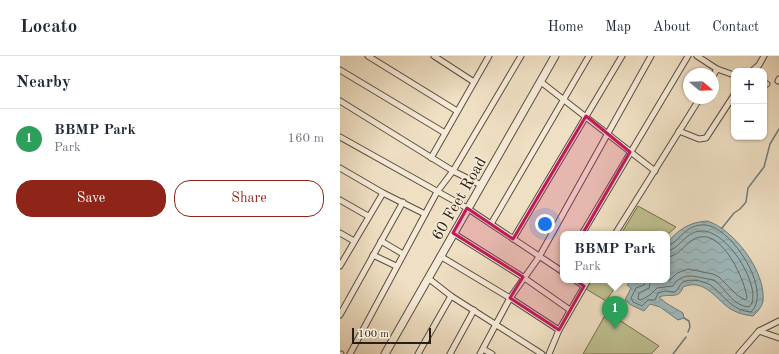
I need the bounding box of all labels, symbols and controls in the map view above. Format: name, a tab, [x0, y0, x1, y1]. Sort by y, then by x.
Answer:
text: Locato	[20, 18, 77, 37]
text: Home	[548, 20, 583, 34]
text: Map	[605, 20, 631, 34]
text: About	[653, 20, 690, 34]
text: Contact	[712, 20, 759, 34]
north arrow	[683, 68, 719, 104]
map controls	[731, 68, 767, 140]
button: +	[731, 68, 767, 104]
text: Nearby	[16, 74, 71, 91]
button: −	[731, 104, 767, 140]
text: BBMP Park	[54, 123, 136, 138]
text: 1	[25, 132, 33, 145]
text: 160 m	[287, 132, 324, 145]
text: Park	[54, 141, 81, 154]
street label: 60 Feet Road	[430, 155, 490, 243]
button: Save	[16, 180, 166, 217]
button: Share	[174, 180, 324, 217]
your location	[535, 214, 555, 234]
popup	[560, 231, 670, 283]
text: BBMP Park	[574, 242, 656, 257]
text: Park	[574, 260, 601, 273]
pin: 1	[602, 296, 628, 329]
scale bar	[352, 326, 431, 345]
text: 100 m	[358, 329, 389, 340]

